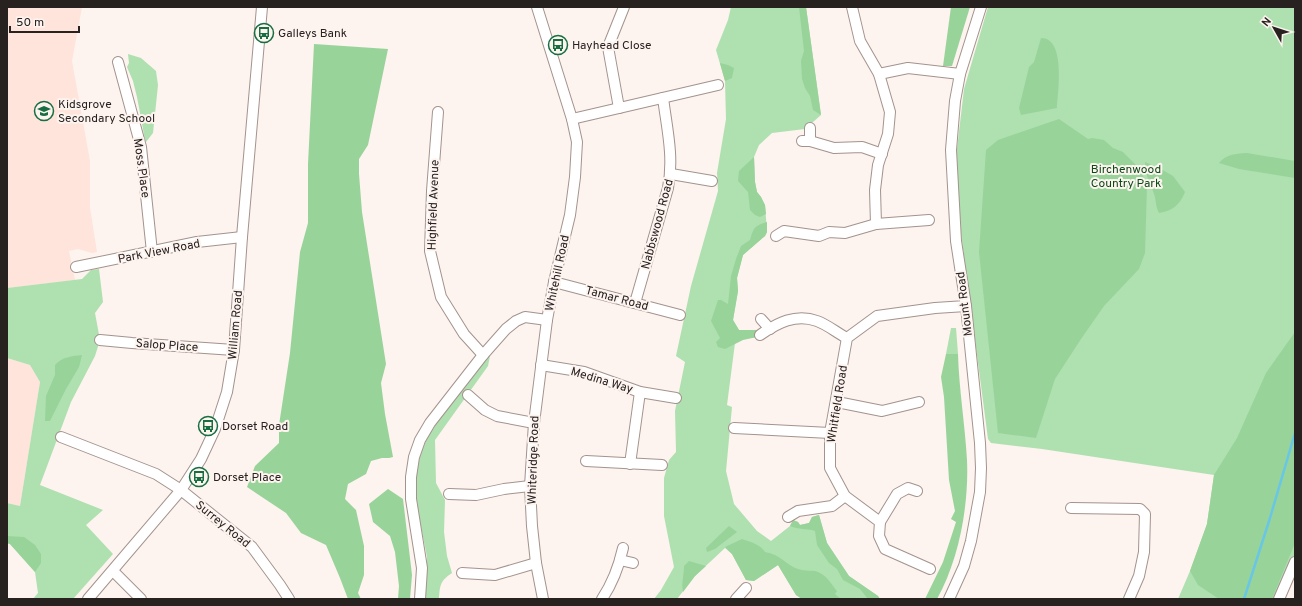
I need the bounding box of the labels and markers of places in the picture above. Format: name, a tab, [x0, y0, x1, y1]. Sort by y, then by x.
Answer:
bus stop icon: Galleys Bank	[253, 22, 275, 44]
place label: Galleys Bank	[278, 26, 347, 42]
bus stop icon: Hayhead Close	[547, 34, 569, 56]
place label: Hayhead Close	[572, 38, 652, 54]
place label: Kidsgrove Secondary School	[58, 97, 155, 127]
school or university icon: Kidsgrove Secondary School	[33, 100, 55, 122]
bus stop icon: Dorset Road	[197, 415, 219, 437]
place label: Dorset Road	[222, 419, 288, 435]
bus stop icon: Dorset Place	[188, 466, 210, 488]
place label: Dorset Place	[213, 470, 281, 486]

